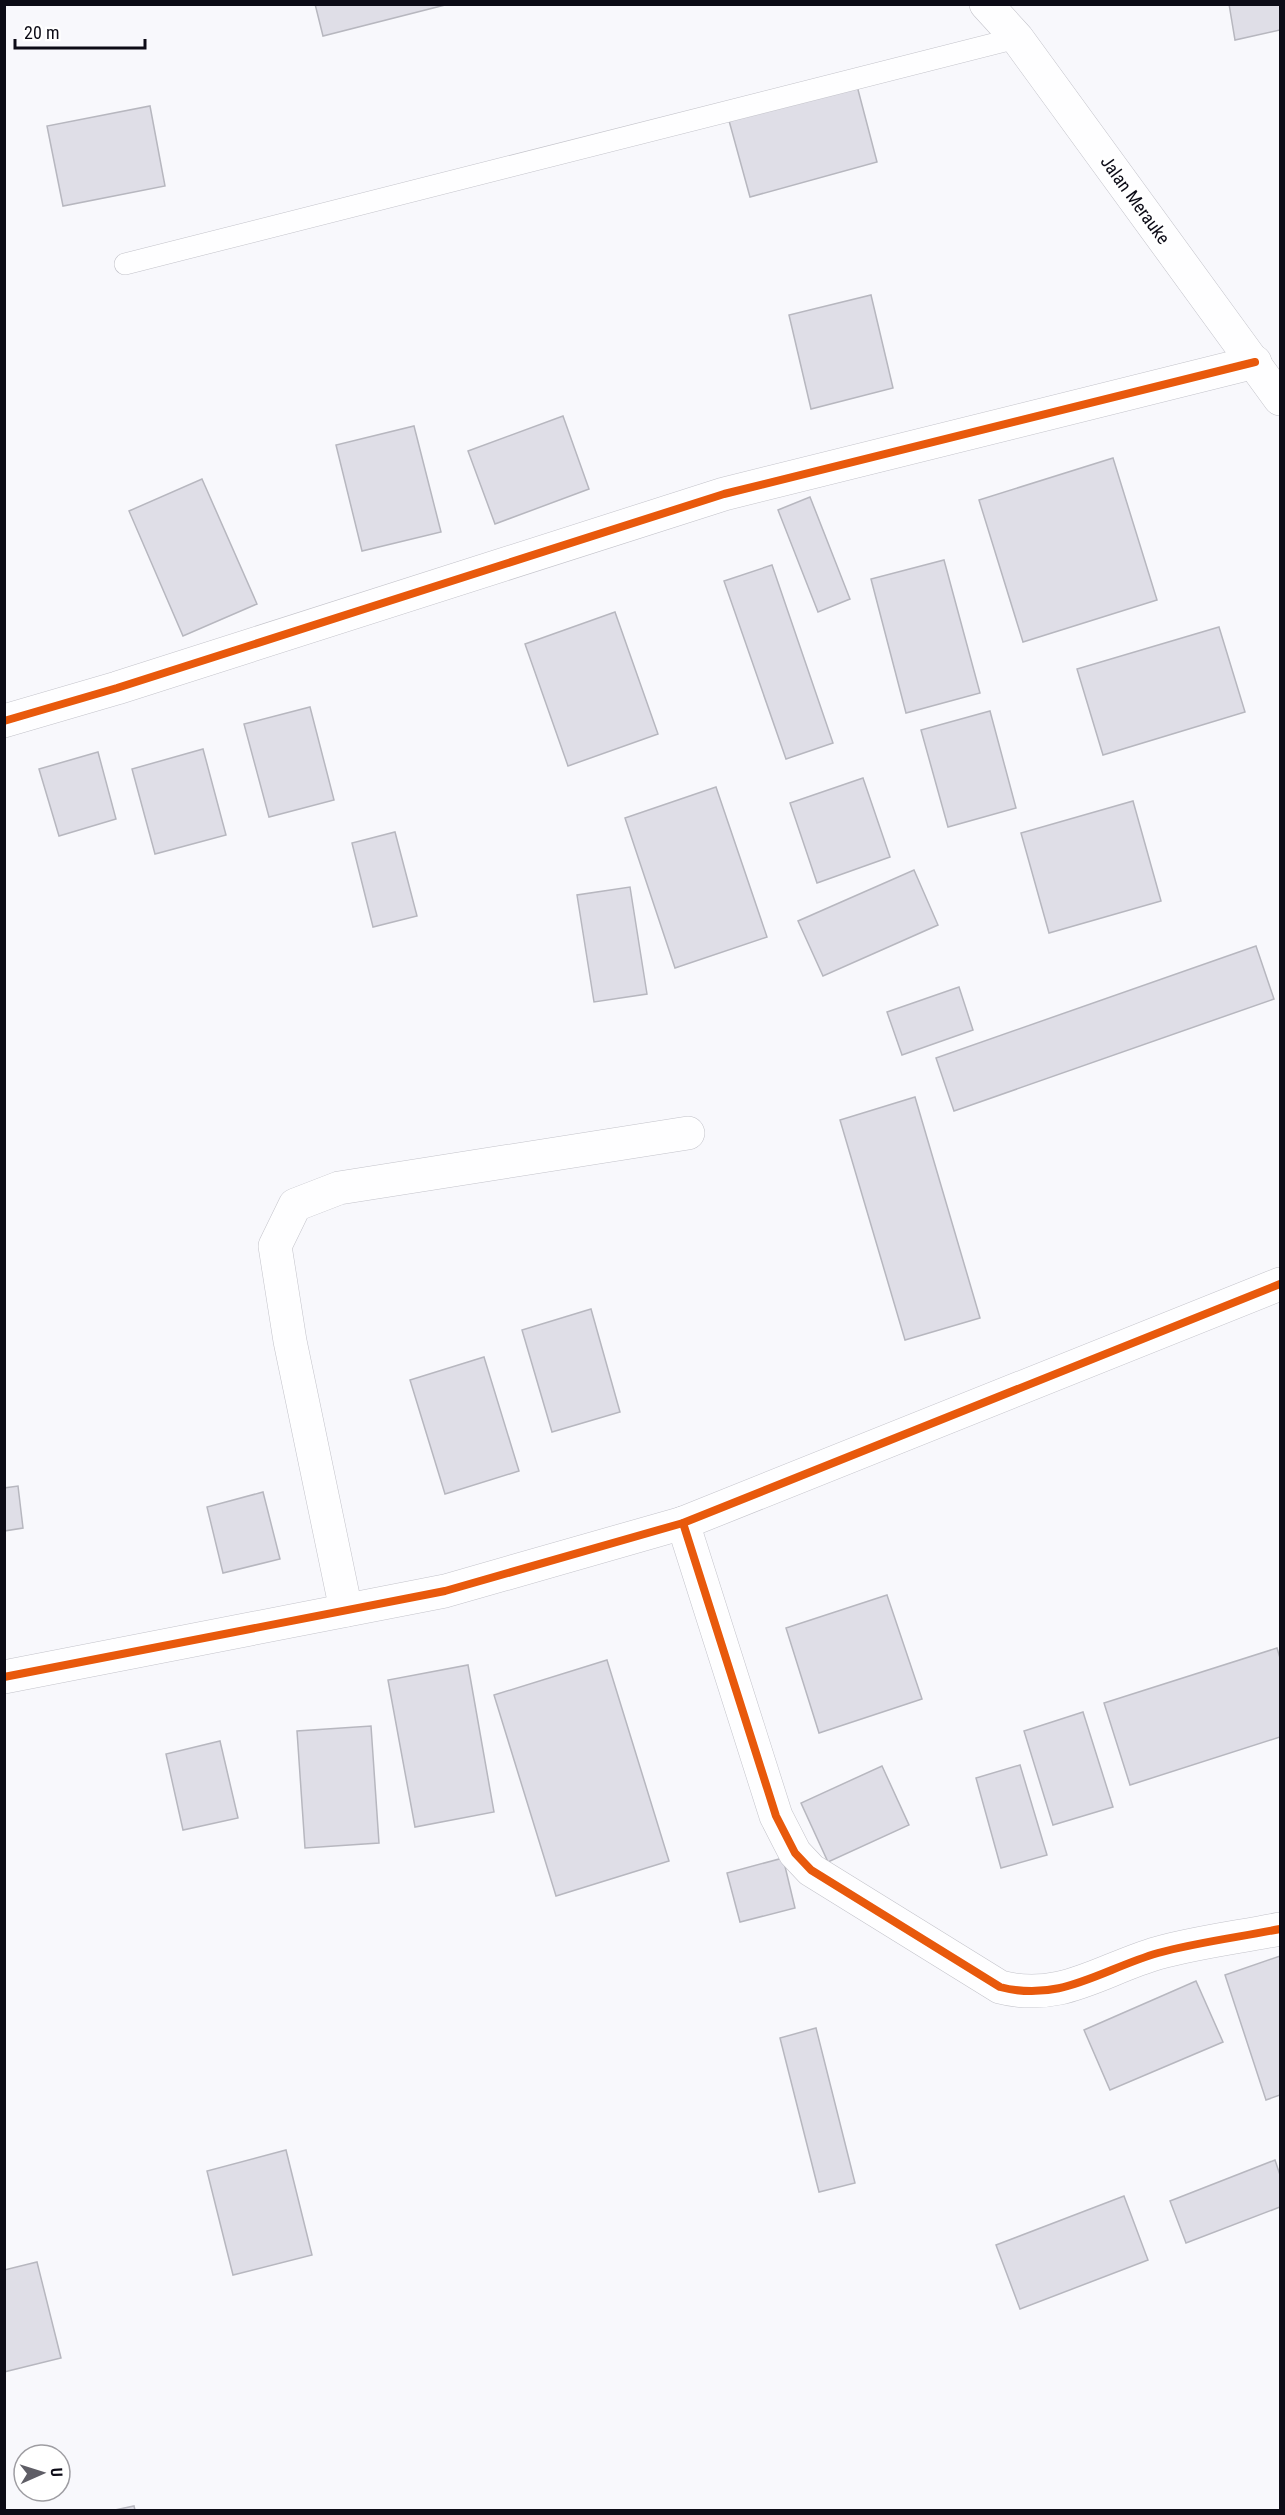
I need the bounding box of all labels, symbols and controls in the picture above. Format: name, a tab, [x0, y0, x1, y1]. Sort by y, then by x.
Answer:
scale bar	[15, 12, 146, 50]
text: 20 m	[24, 22, 59, 43]
street label: Jalan Merauke	[1096, 152, 1174, 248]
north arrow	[12, 2443, 72, 2503]
text: U	[47, 2467, 66, 2477]

